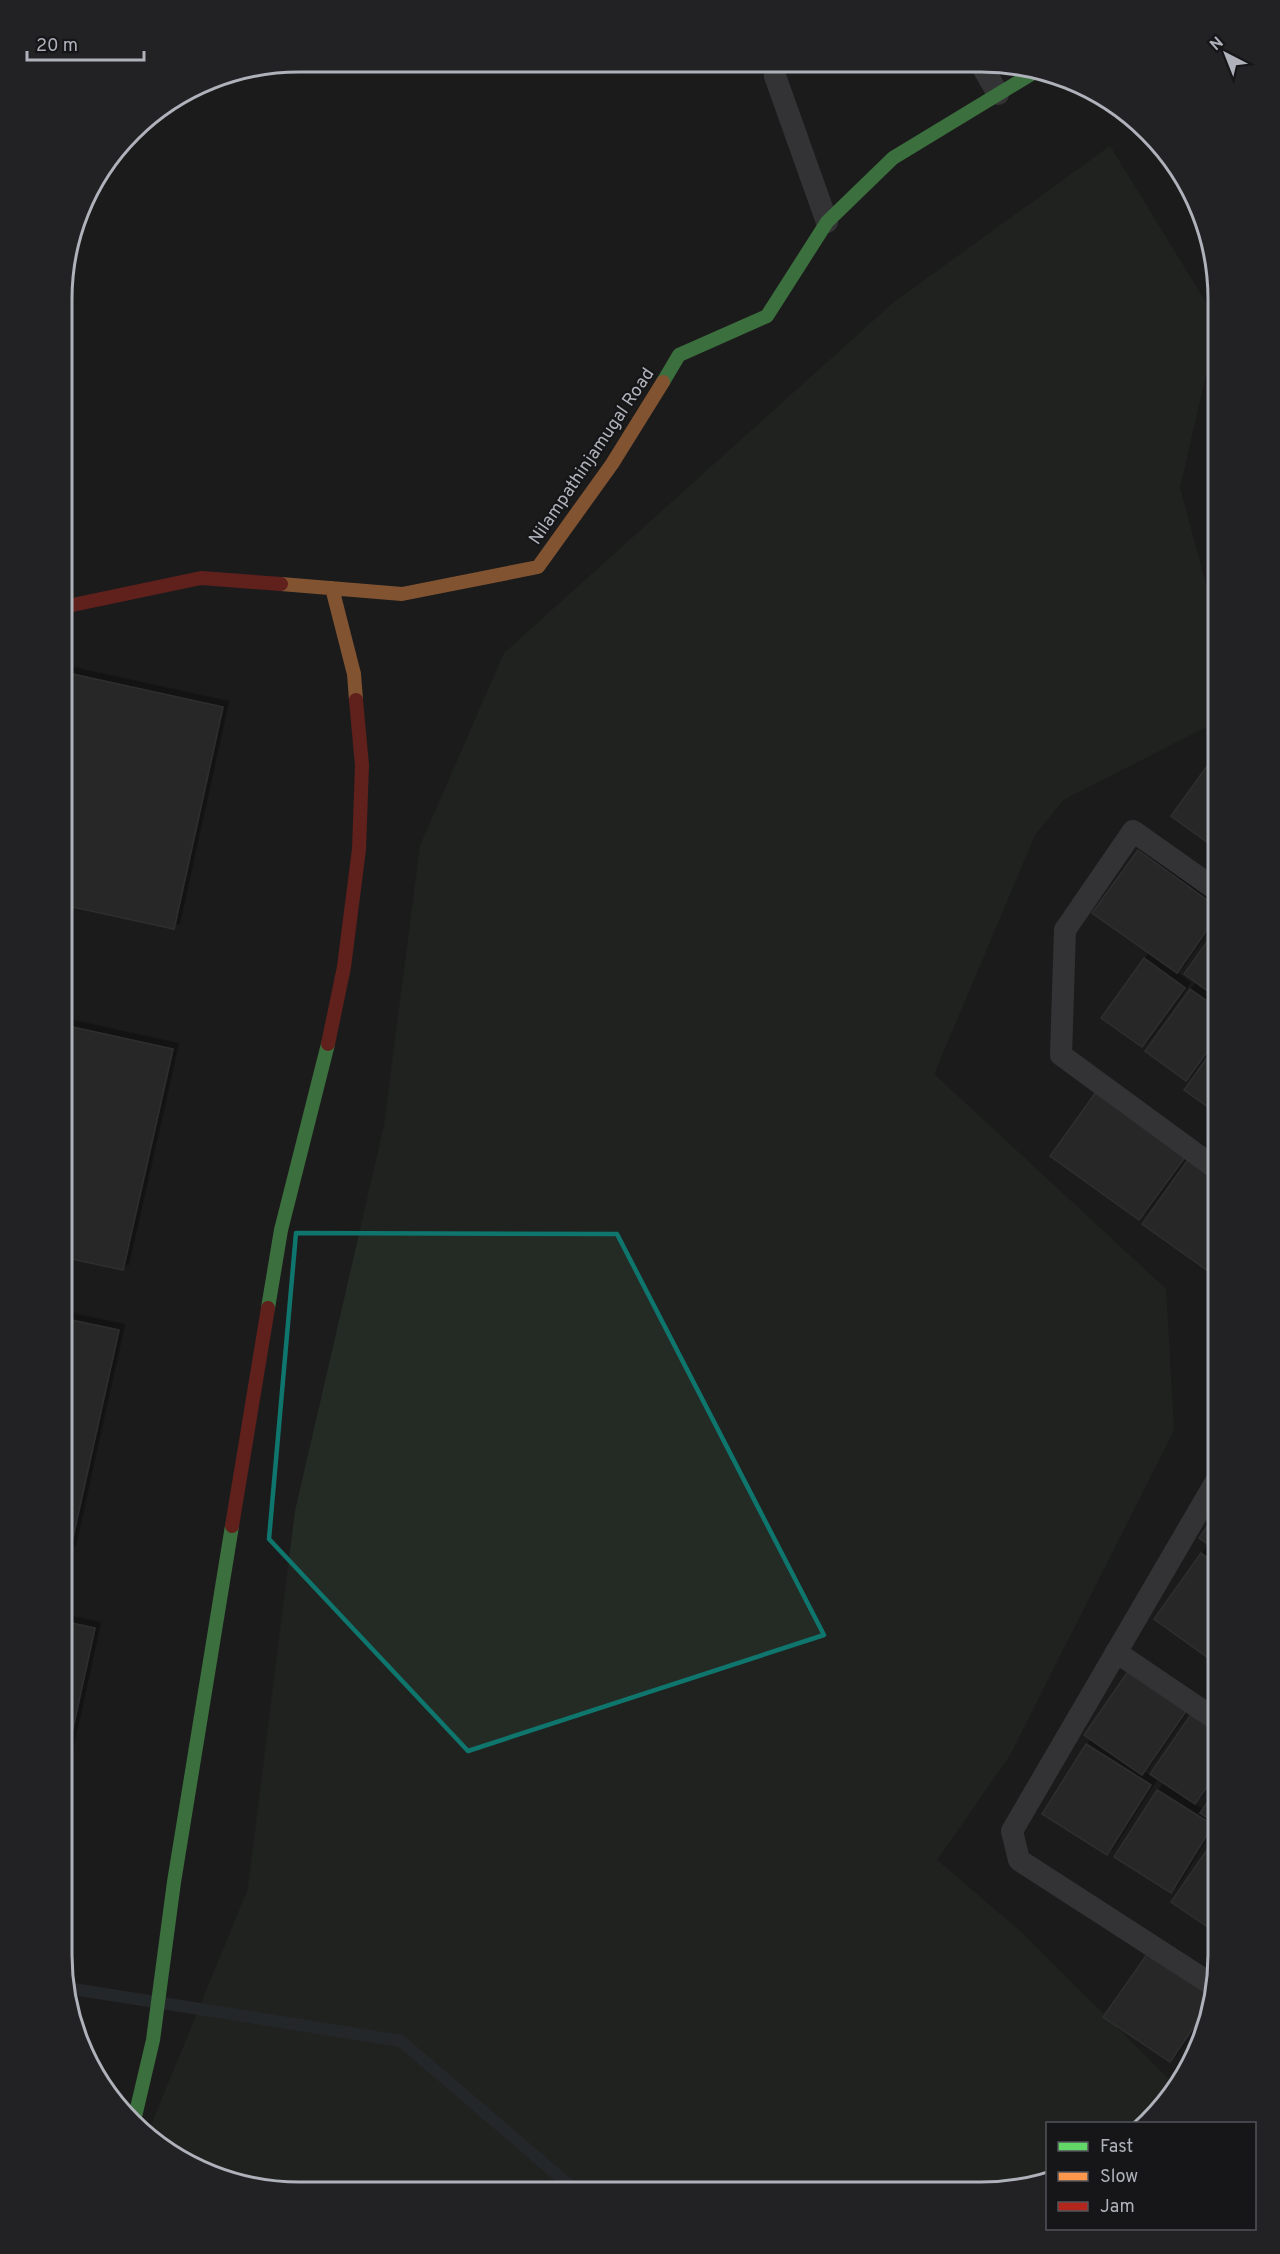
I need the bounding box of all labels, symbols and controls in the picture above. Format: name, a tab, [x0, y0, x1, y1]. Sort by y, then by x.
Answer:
scale bar	[27, 24, 144, 62]
north arrow	[1196, 24, 1256, 84]
text: N	[1206, 33, 1228, 56]
text: 20 m	[36, 35, 78, 58]
street label: Nilampathinjamugal Road	[524, 364, 660, 550]
legend	[1046, 2122, 1256, 2230]
text: Fast	[1100, 2136, 1133, 2159]
text: Slow	[1100, 2166, 1138, 2189]
text: Jam	[1100, 2196, 1135, 2219]

